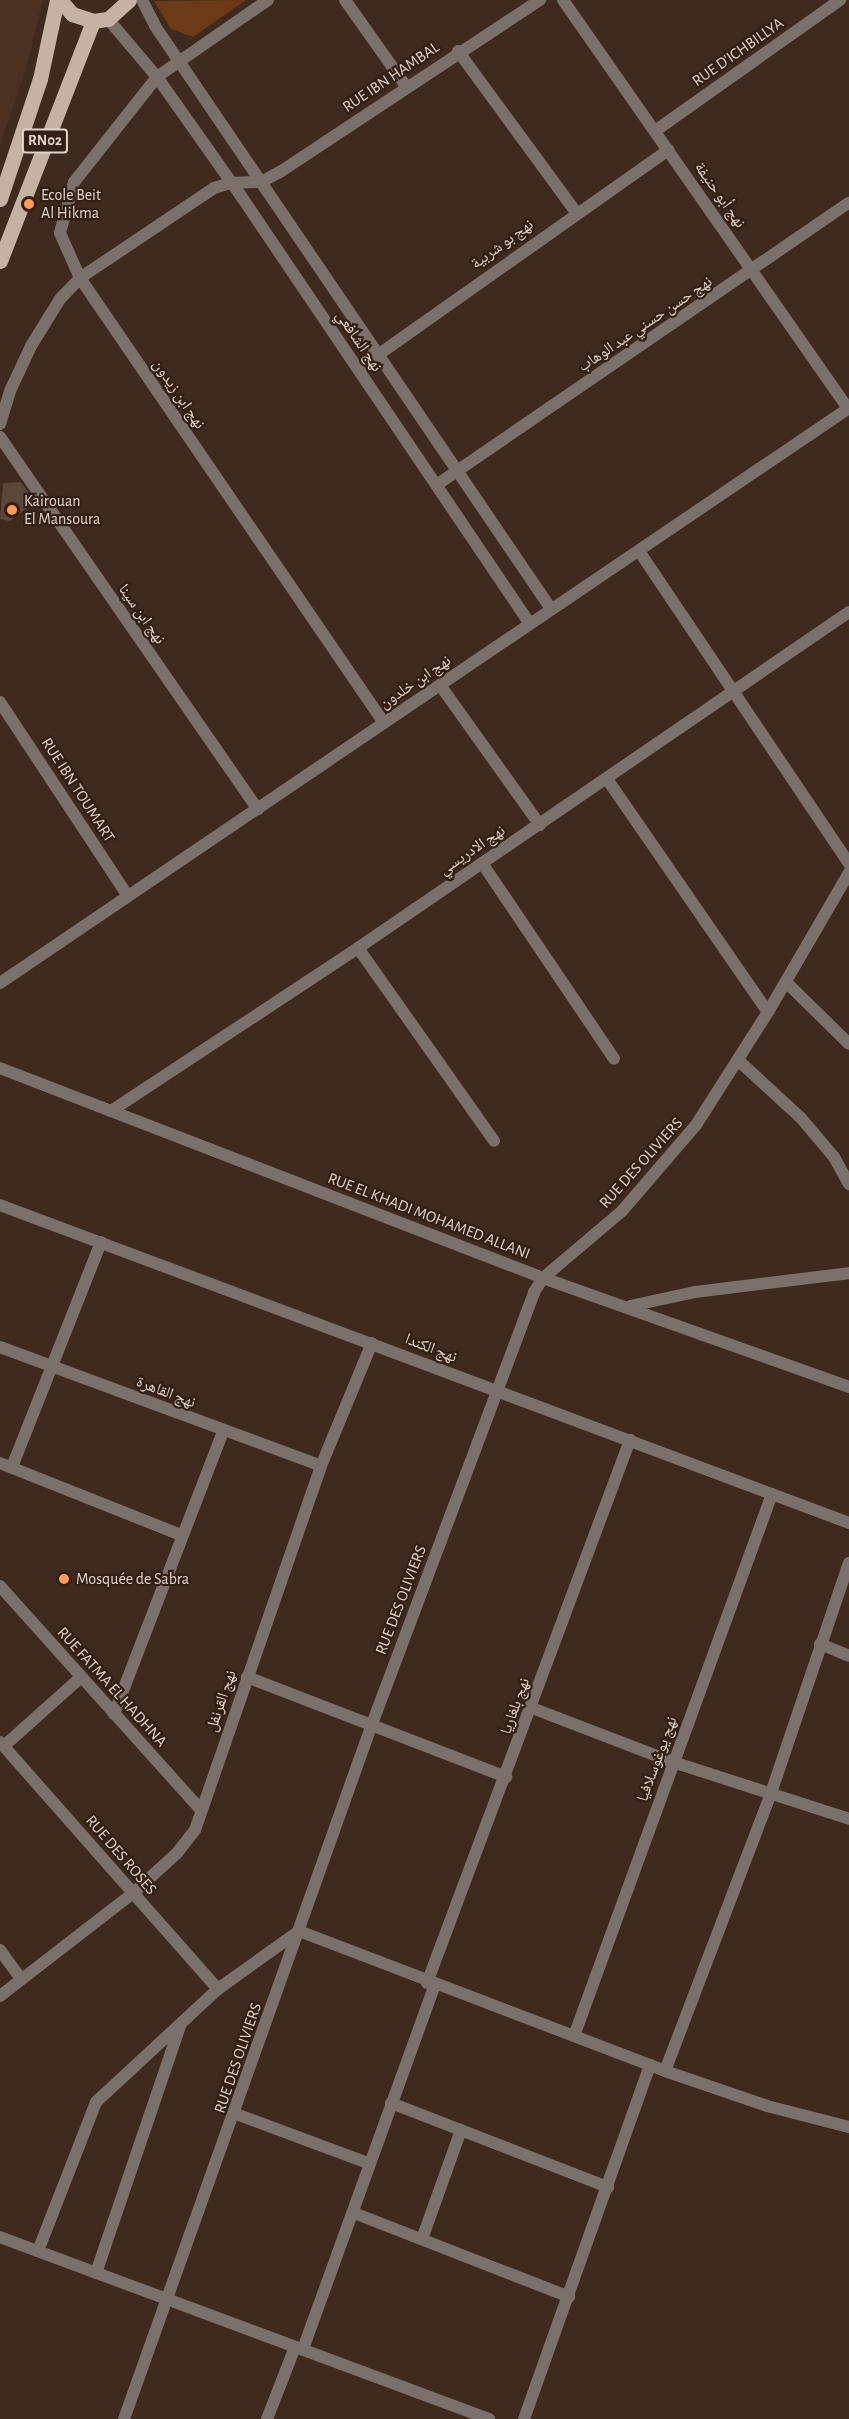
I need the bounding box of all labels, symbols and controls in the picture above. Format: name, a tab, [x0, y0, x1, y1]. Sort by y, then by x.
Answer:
street label: RUE D'ICHBILLYA	[689, 13, 787, 91]
street label: RUE IBN HAMBAL	[339, 38, 443, 116]
road number: RN02	[21, 129, 69, 153]
street label: نهج أبو حنيفة	[690, 158, 750, 232]
place label: Ecole Beit Al Hikma	[41, 185, 101, 223]
marker: Ecole Beit Al Hikma	[22, 197, 36, 211]
street label: نهج بو شربية	[467, 215, 537, 273]
street label: نهج حسن حسني عبد الوهاب	[574, 272, 716, 376]
street label: نهج الشافعي	[331, 307, 387, 375]
street label: نهج ابن زيدون	[149, 355, 209, 433]
place label: Kairouan El Mansoura	[24, 491, 100, 529]
marker: Kairouan El Mansoura	[5, 503, 19, 517]
street label: نهج ابن سينا	[114, 580, 170, 648]
street label: نهج ابن خلدون	[375, 651, 455, 713]
street label: RUE IBN TOUMART	[37, 734, 119, 846]
street label: نهج الادريسي	[435, 821, 509, 879]
street label: RUE DES OLIVIERS	[595, 1114, 687, 1212]
street label: RUE EL KHADI MOHAMED ALLANI	[325, 1168, 533, 1264]
street label: نهج الكندا	[402, 1329, 460, 1367]
street label: نهج القاهرة	[133, 1372, 199, 1412]
street label: RUE DES OLIVIERS	[371, 1543, 431, 1657]
place label: Mosquée de Sabra	[76, 1569, 189, 1589]
marker: Mosquée de Sabra	[57, 1572, 71, 1586]
street label: RUE FATMA EL HADHNA	[53, 1623, 171, 1751]
street label: نهج القرنفل	[202, 1668, 240, 1734]
street label: نهج بلغاريا	[496, 1675, 534, 1737]
street label: نهج يوغوسلافيا	[633, 1714, 681, 1804]
street label: RUE DES ROSES	[81, 1811, 161, 1899]
street label: RUE DES OLIVIERS	[210, 2000, 266, 2116]

